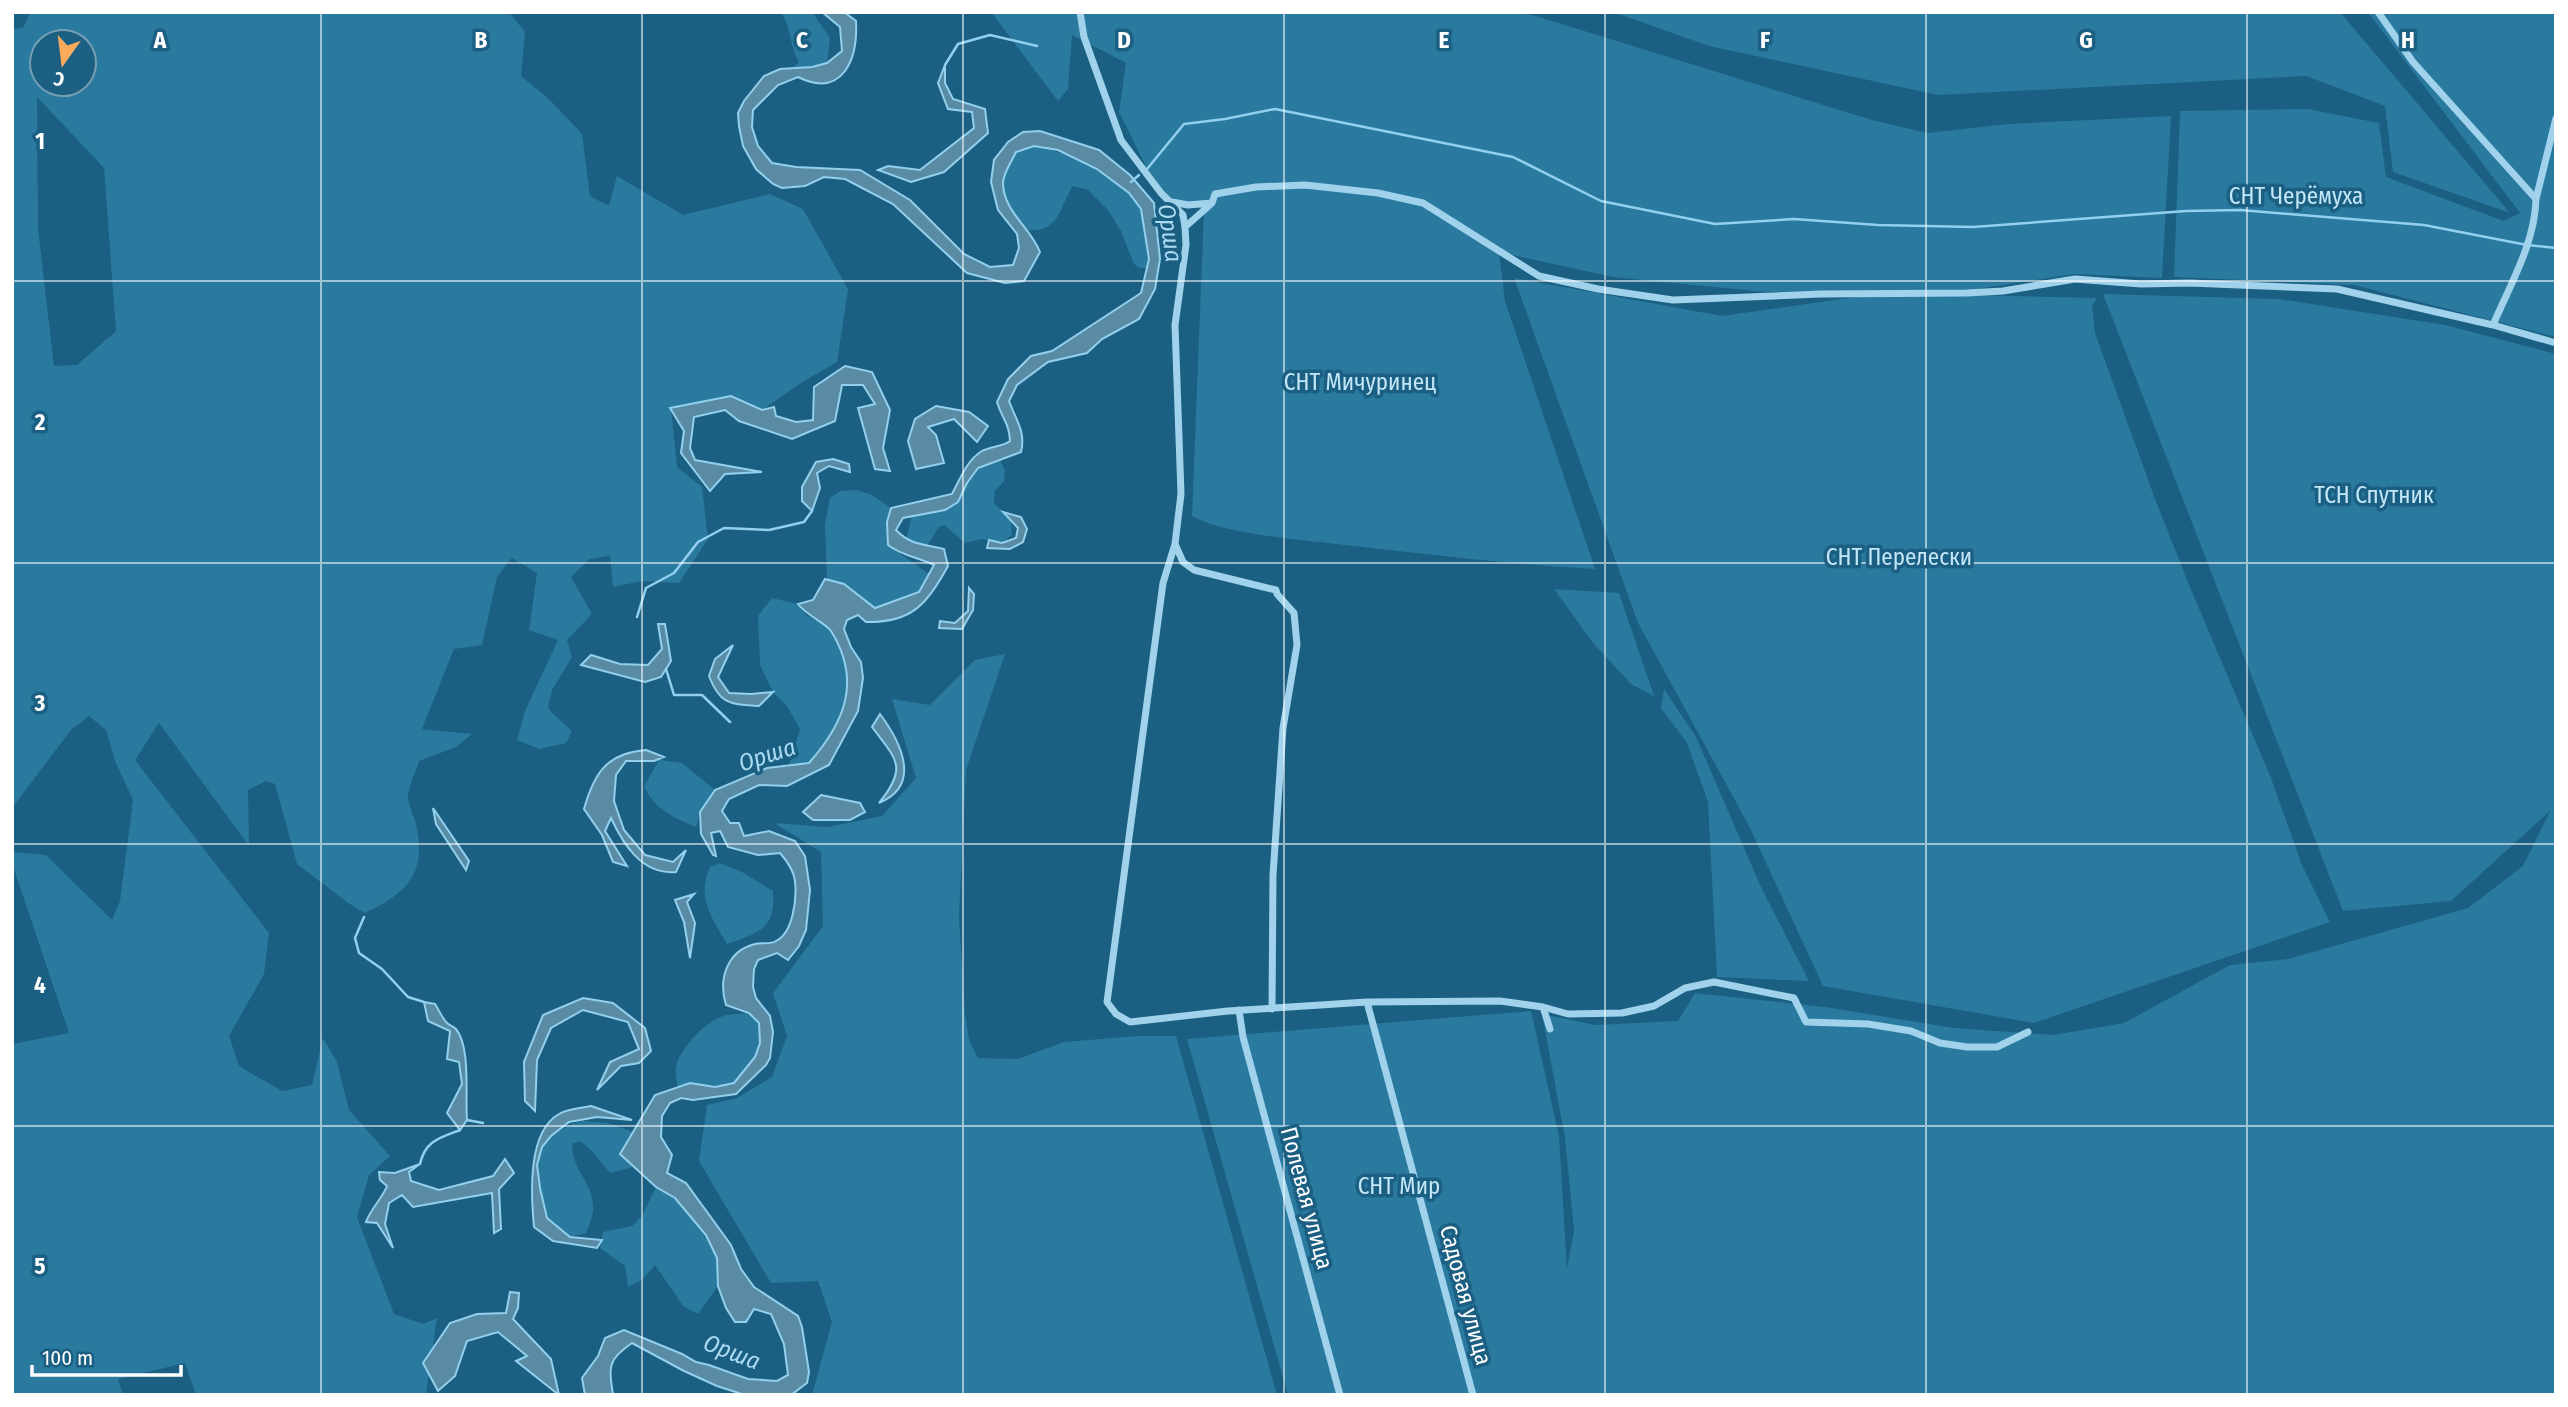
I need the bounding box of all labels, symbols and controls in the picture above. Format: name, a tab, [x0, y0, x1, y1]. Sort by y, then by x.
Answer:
text: A	[153, 26, 167, 54]
text: B	[475, 26, 488, 54]
text: C	[796, 26, 808, 54]
text: D	[1117, 26, 1131, 54]
text: E	[1439, 26, 1450, 54]
text: F	[1760, 26, 1770, 54]
text: G	[2079, 26, 2093, 54]
text: H	[2401, 26, 2415, 54]
north arrow	[28, 28, 98, 98]
text: С	[51, 67, 67, 91]
text: 1	[35, 127, 45, 155]
park label: СНТ Черёмуха	[2229, 182, 2363, 210]
water label: Орша	[1152, 202, 1188, 264]
park label: СНТ Мичуринец	[1284, 368, 1436, 396]
text: 2	[34, 408, 46, 436]
park label: ТСН Спутник	[2314, 481, 2434, 509]
park label: СНТ Перелески	[1826, 543, 1972, 571]
text: 3	[34, 689, 46, 717]
water label: Орша	[735, 733, 799, 777]
text: 4	[34, 971, 46, 999]
street label: Полевая улица	[1275, 1124, 1339, 1272]
park label: СНТ Мир	[1358, 1172, 1440, 1200]
street label: Садовая улица	[1434, 1222, 1498, 1368]
text: 5	[34, 1252, 46, 1280]
water label: Орша	[700, 1328, 764, 1376]
scale bar	[32, 1334, 180, 1378]
text: 100 m	[42, 1345, 93, 1371]

